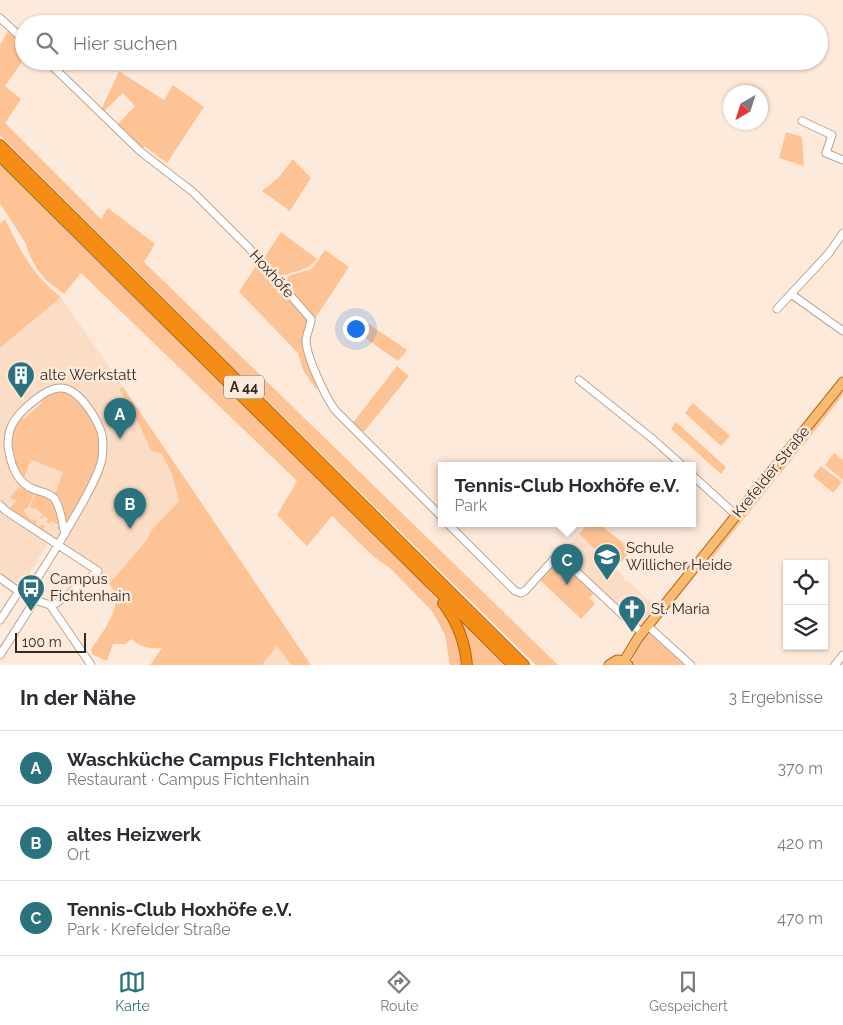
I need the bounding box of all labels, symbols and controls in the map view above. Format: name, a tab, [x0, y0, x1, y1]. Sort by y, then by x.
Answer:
search box	[15, 15, 828, 70]
icon: search	[33, 29, 61, 57]
text: Hier suchen	[73, 32, 178, 54]
north arrow	[723, 85, 768, 130]
street label: Hoxhöfe	[246, 246, 298, 302]
your location	[343, 316, 369, 342]
building icon: alte Werkstatt	[6, 360, 36, 399]
place label: alte Werkstatt	[40, 366, 136, 384]
road number: A 44	[224, 376, 264, 398]
pin: A	[104, 398, 136, 439]
street label: Krefelder Straße	[729, 423, 813, 521]
popup	[438, 462, 696, 527]
text: Tennis-Club Hoxhöfe e.V.	[454, 474, 680, 496]
pin: B	[114, 488, 146, 529]
text: Park	[454, 496, 487, 515]
place label: Schule Willicher Heide	[626, 539, 732, 574]
school or university icon: Schule Willicher Heide	[592, 542, 622, 581]
pin: C	[551, 544, 583, 585]
map controls	[783, 560, 828, 650]
button: locate	[783, 560, 828, 605]
place label: Campus Fichtenhain	[50, 570, 130, 605]
bus stop icon: Campus Fichtenhain	[16, 573, 46, 612]
church icon: St. Maria	[617, 594, 647, 633]
place label: St. Maria	[651, 600, 710, 618]
button: layers	[783, 605, 828, 650]
scale bar	[15, 630, 86, 653]
text: 100 m	[22, 634, 62, 650]
text: In der Nähe	[20, 685, 136, 710]
text: 3 Ergebnisse	[729, 688, 823, 707]
text: Waschküche Campus FIchtenhain	[67, 748, 375, 770]
text: A	[31, 759, 41, 778]
text: 370 m	[777, 759, 823, 778]
text: Restaurant · Campus Fichtenhain	[67, 770, 309, 789]
text: altes Heizwerk	[67, 823, 201, 845]
text: B	[31, 834, 41, 853]
text: 420 m	[777, 834, 823, 853]
text: Ort	[67, 845, 90, 864]
text: Tennis-Club Hoxhöfe e.V.	[67, 898, 292, 920]
text: C	[31, 909, 41, 928]
text: 470 m	[777, 909, 823, 928]
text: Park · Krefelder Straße	[67, 920, 231, 939]
tab: Karte	[115, 968, 150, 1014]
tab: Route	[380, 968, 419, 1014]
tab: Gespeichert	[649, 968, 728, 1014]

